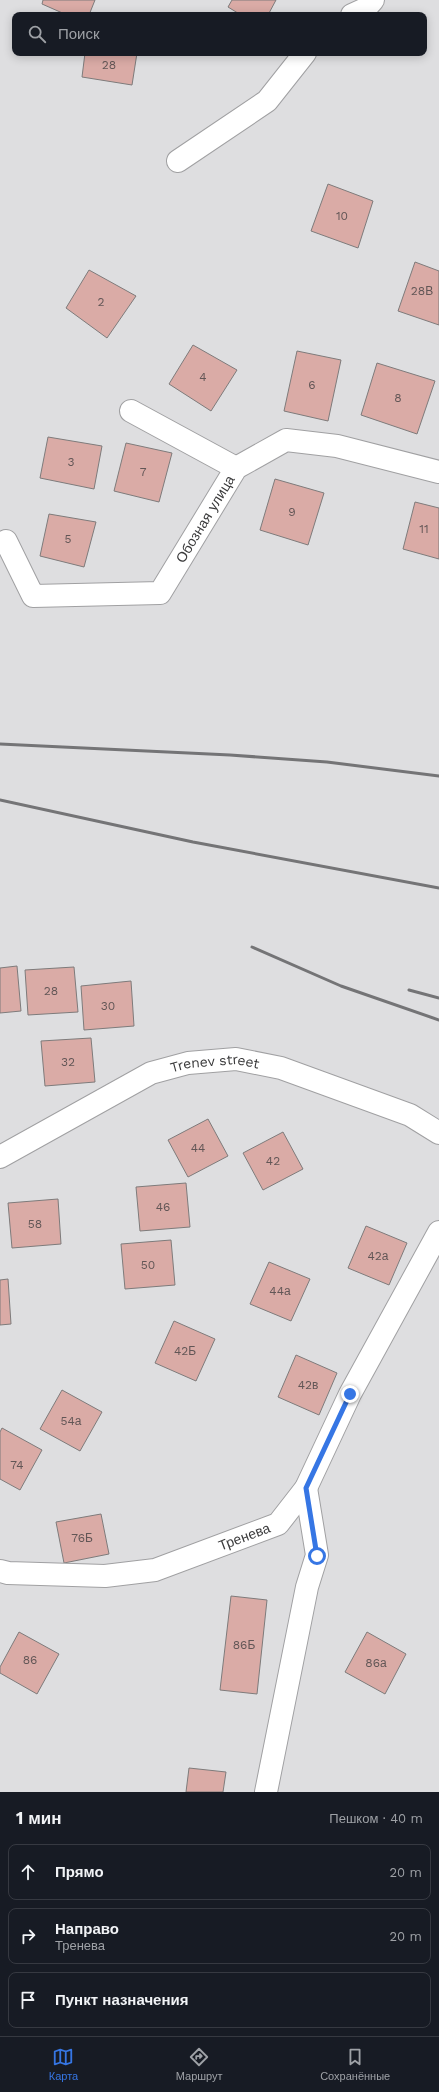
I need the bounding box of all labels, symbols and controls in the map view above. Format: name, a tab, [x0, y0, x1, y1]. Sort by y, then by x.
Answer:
search box	[12, 12, 427, 56]
icon: search	[26, 23, 48, 45]
text: Поиск	[58, 25, 100, 43]
house number: 28	[102, 58, 116, 72]
house number: 10	[336, 209, 348, 223]
house number: 28В	[411, 284, 433, 298]
house number: 2	[98, 295, 105, 309]
house number: 4	[199, 370, 207, 384]
house number: 6	[308, 378, 316, 392]
house number: 8	[394, 391, 402, 405]
house number: 3	[68, 455, 75, 469]
house number: 7	[140, 465, 147, 479]
street label: Обозная улица	[172, 472, 238, 566]
house number: 9	[288, 505, 296, 519]
house number: 11	[419, 522, 429, 536]
house number: 5	[65, 532, 72, 546]
house number: 28	[44, 984, 58, 998]
house number: 30	[101, 999, 115, 1013]
street label: Trenev street	[168, 1051, 261, 1075]
house number: 32	[61, 1055, 75, 1069]
house number: 44	[191, 1141, 205, 1155]
house number: 42	[266, 1154, 280, 1168]
house number: 46	[156, 1200, 170, 1214]
house number: 58	[28, 1217, 42, 1231]
house number: 42а	[367, 1249, 389, 1263]
house number: 50	[141, 1258, 155, 1272]
house number: 44а	[269, 1284, 291, 1298]
house number: 42Б	[174, 1344, 196, 1358]
house number: 42в	[298, 1378, 318, 1392]
route end	[341, 1385, 359, 1403]
house number: 54а	[61, 1414, 82, 1428]
house number: 74	[10, 1458, 24, 1472]
street label: Тренева	[216, 1520, 273, 1554]
house number: 76Б	[71, 1531, 93, 1545]
route start	[308, 1547, 326, 1565]
house number: 86Б	[233, 1638, 255, 1652]
house number: 86	[23, 1653, 37, 1667]
house number: 86а	[365, 1656, 387, 1670]
text: 1 мин	[16, 1808, 61, 1828]
text: Пешком · 40 m	[329, 1811, 423, 1826]
icon: ahead	[17, 1861, 39, 1883]
text: Прямо	[55, 1863, 104, 1881]
text: 20 m	[390, 1865, 422, 1880]
text: Направо	[55, 1920, 119, 1938]
icon: right	[17, 1925, 39, 1947]
text: 20 m	[390, 1929, 422, 1944]
text: Тренева	[55, 1938, 105, 1953]
icon: arrive	[17, 1989, 39, 2011]
text: Пункт назначения	[55, 1991, 188, 2009]
tab: Карта	[49, 2046, 78, 2083]
tab: Маршрут	[176, 2046, 223, 2083]
tab: Сохранённые	[320, 2046, 390, 2083]

